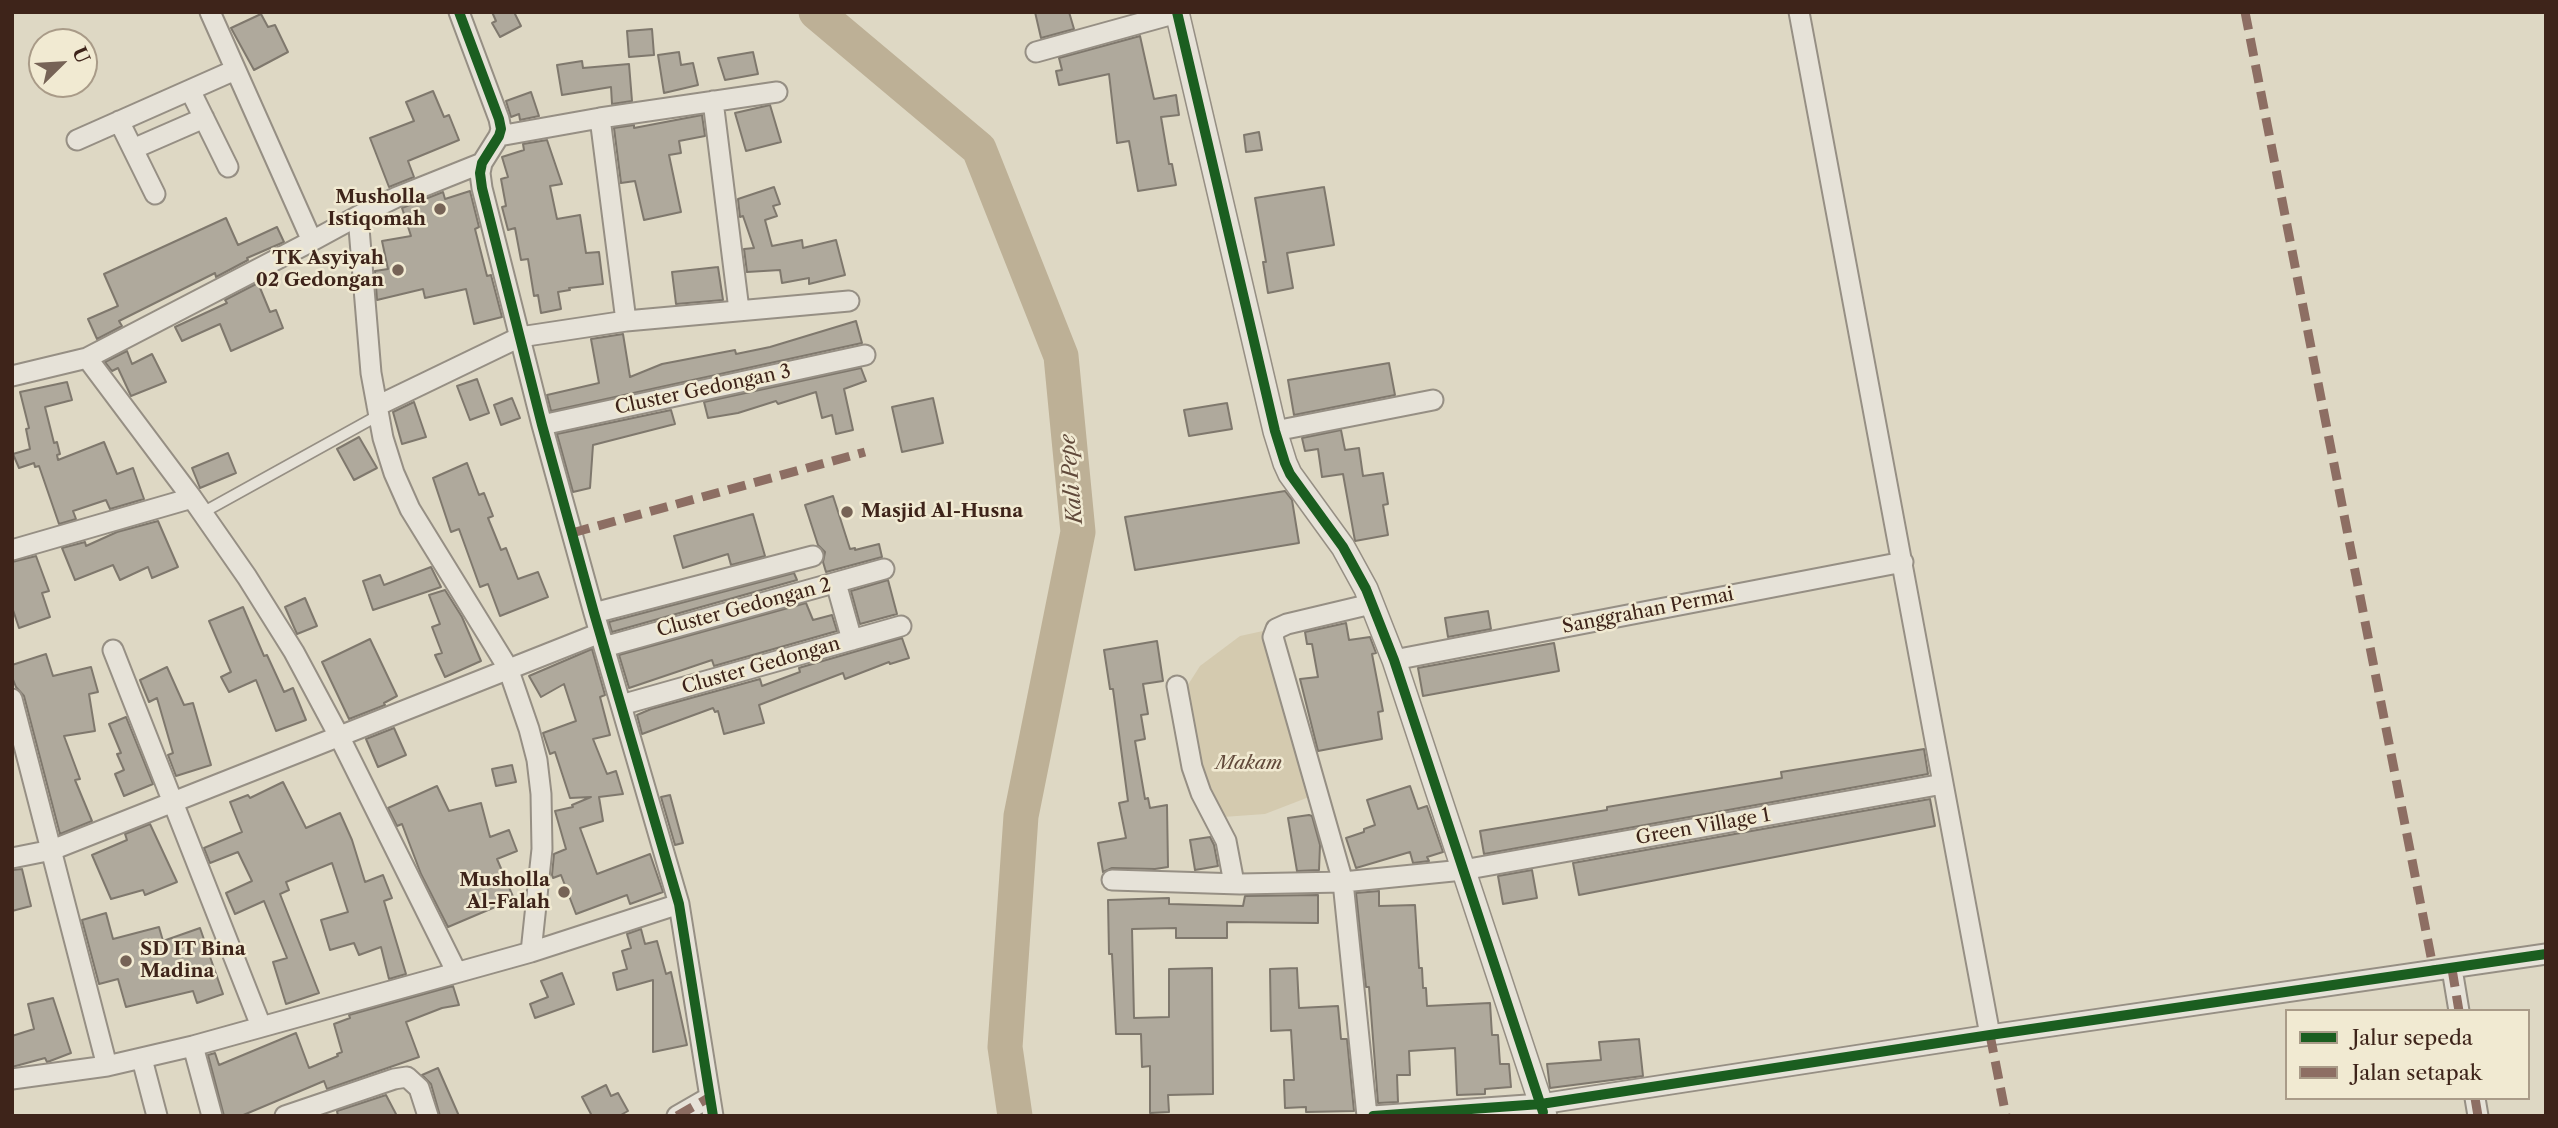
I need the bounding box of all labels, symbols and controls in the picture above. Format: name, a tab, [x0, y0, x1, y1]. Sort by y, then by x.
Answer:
north arrow	[28, 28, 98, 98]
text: U	[67, 43, 94, 67]
place label: Musholla Istiqomah	[328, 187, 426, 231]
marker: Musholla Istiqomah	[432, 201, 448, 217]
place label: TK Asyiyah 02 Gedongan	[256, 248, 384, 292]
marker: TK Asyiyah 02 Gedongan	[390, 262, 406, 278]
street label: Cluster Gedongan 3	[613, 360, 793, 420]
water label: Kali Pepe	[1056, 433, 1088, 525]
place label: Masjid Al-Husna	[861, 501, 1023, 523]
marker: Masjid Al-Husna	[839, 504, 855, 520]
street label: Cluster Gedongan 2	[654, 574, 834, 642]
street label: Sanggrahan Permai	[1560, 583, 1736, 639]
street label: Cluster Gedongan	[679, 633, 843, 699]
park label: Makam	[1216, 753, 1282, 775]
street label: Green Village 1	[1634, 804, 1772, 850]
place label: Musholla Al-Falah	[459, 870, 550, 914]
marker: Musholla Al-Falah	[556, 884, 572, 900]
place label: SD IT Bina Madina	[140, 939, 246, 983]
marker: SD IT Bina Madina	[118, 953, 134, 969]
legend	[2285, 1009, 2530, 1100]
text: Jalur sepeda	[2352, 1025, 2473, 1050]
text: Jalan setapak	[2352, 1060, 2482, 1085]

